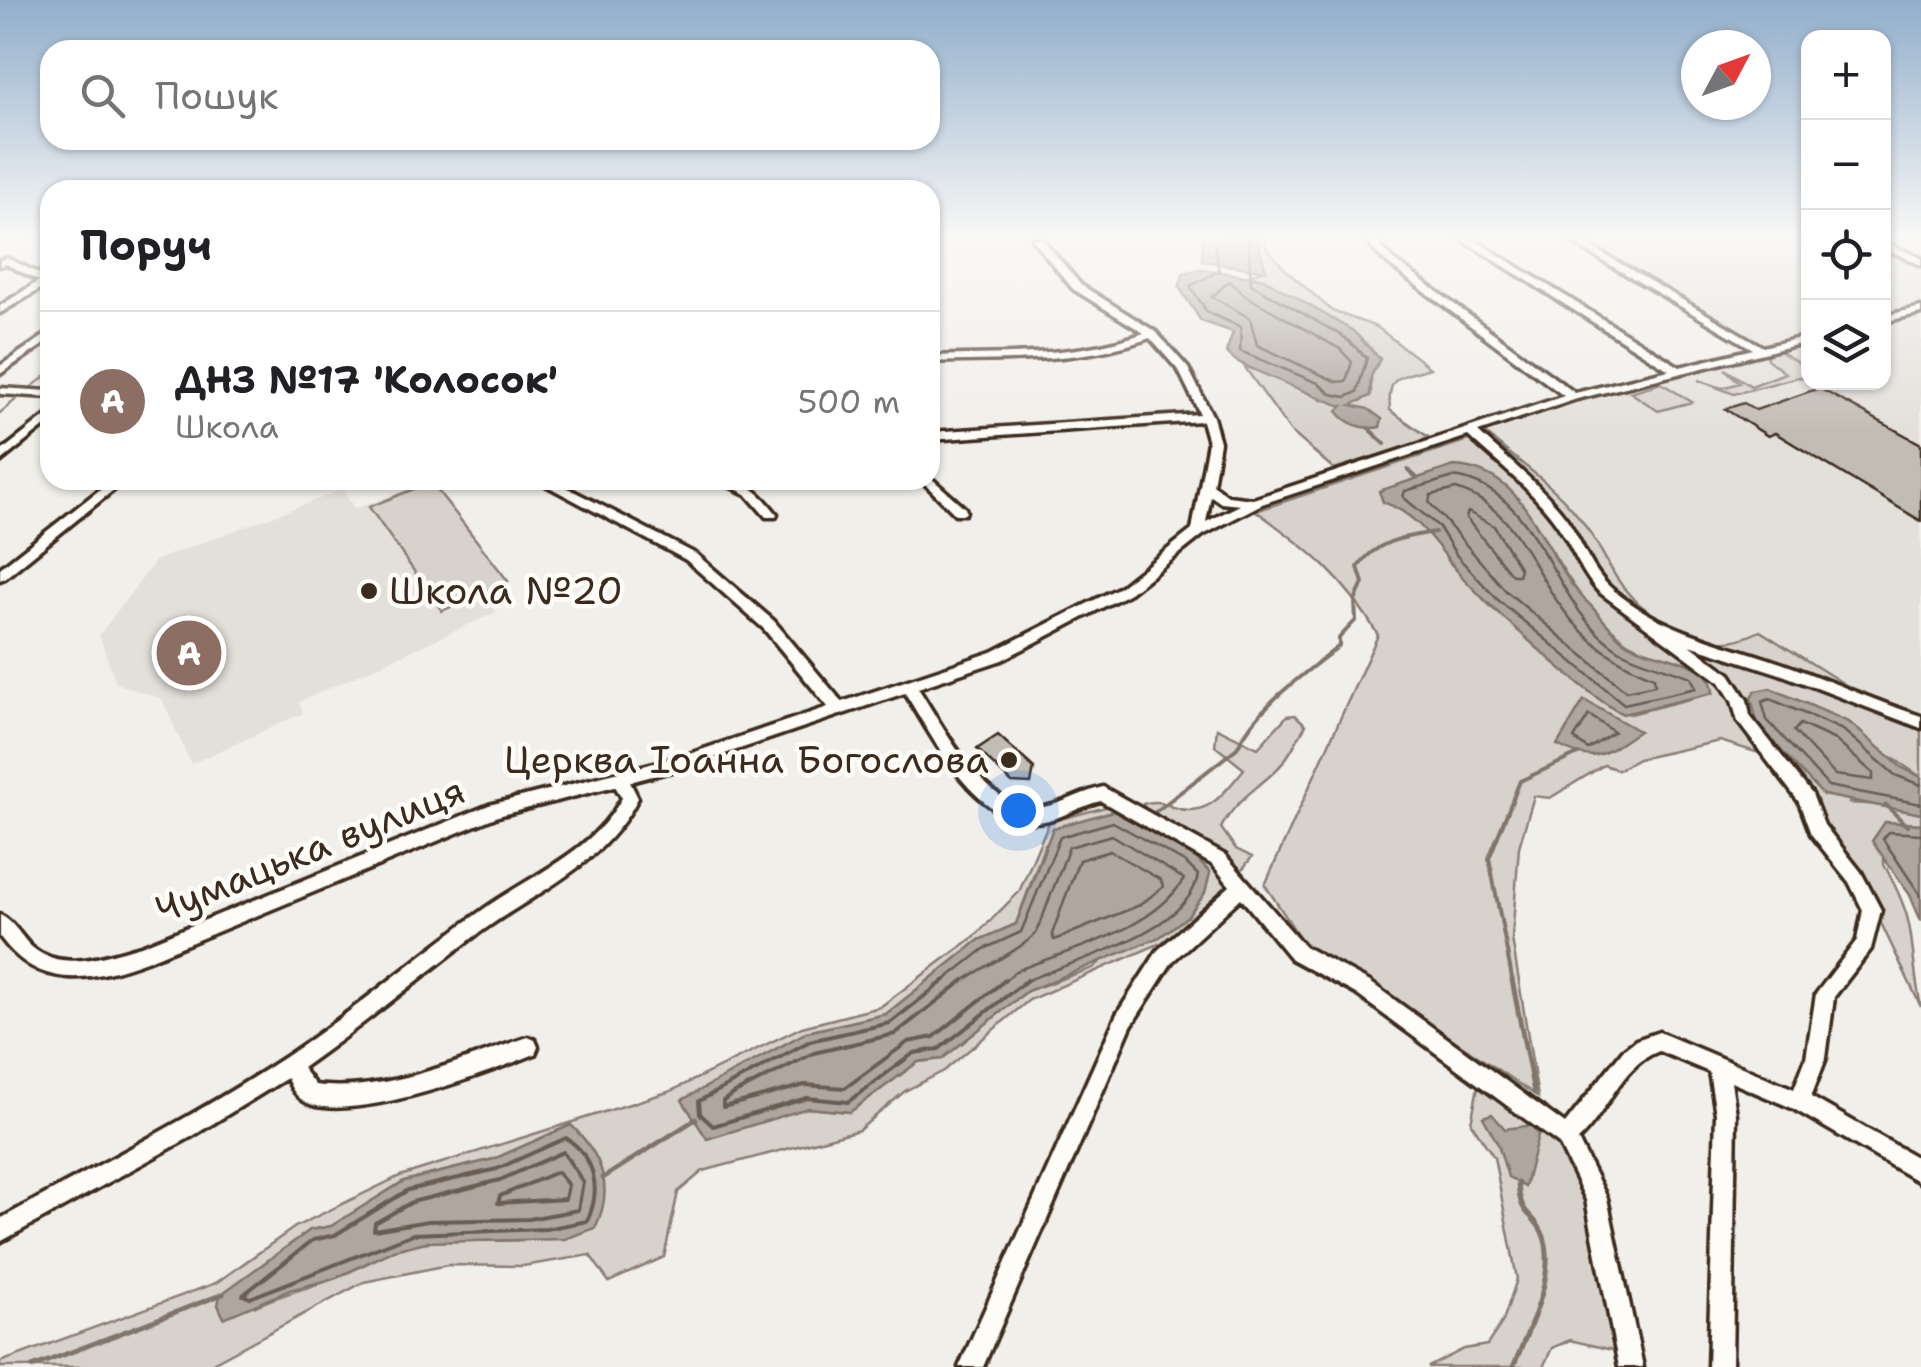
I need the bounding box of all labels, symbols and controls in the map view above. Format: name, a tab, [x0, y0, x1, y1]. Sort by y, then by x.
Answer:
north arrow	[1681, 30, 1771, 120]
map controls	[1801, 30, 1891, 390]
button: +	[1801, 30, 1891, 120]
search box	[40, 40, 940, 150]
icon: search	[75, 68, 130, 123]
text: Пошук	[155, 70, 278, 121]
button: −	[1801, 120, 1891, 210]
button: locate	[1801, 210, 1891, 300]
text: Поруч	[80, 217, 212, 273]
button: layers	[1801, 300, 1891, 390]
text: ДНЗ №17 'Колосок'	[175, 354, 558, 405]
text: A	[100, 380, 125, 423]
text: 500 m	[798, 380, 900, 423]
text: Школа	[175, 405, 279, 448]
place label: Школа №20	[389, 565, 623, 616]
marker: Школа №20	[358, 580, 380, 602]
pin: A	[156, 616, 222, 690]
place label: Церква Іоанна Богослова	[504, 734, 989, 785]
marker: Церква Іоанна Богослова	[998, 749, 1020, 771]
street label: Чумацька вулиця	[148, 764, 472, 935]
your location	[993, 785, 1044, 836]

